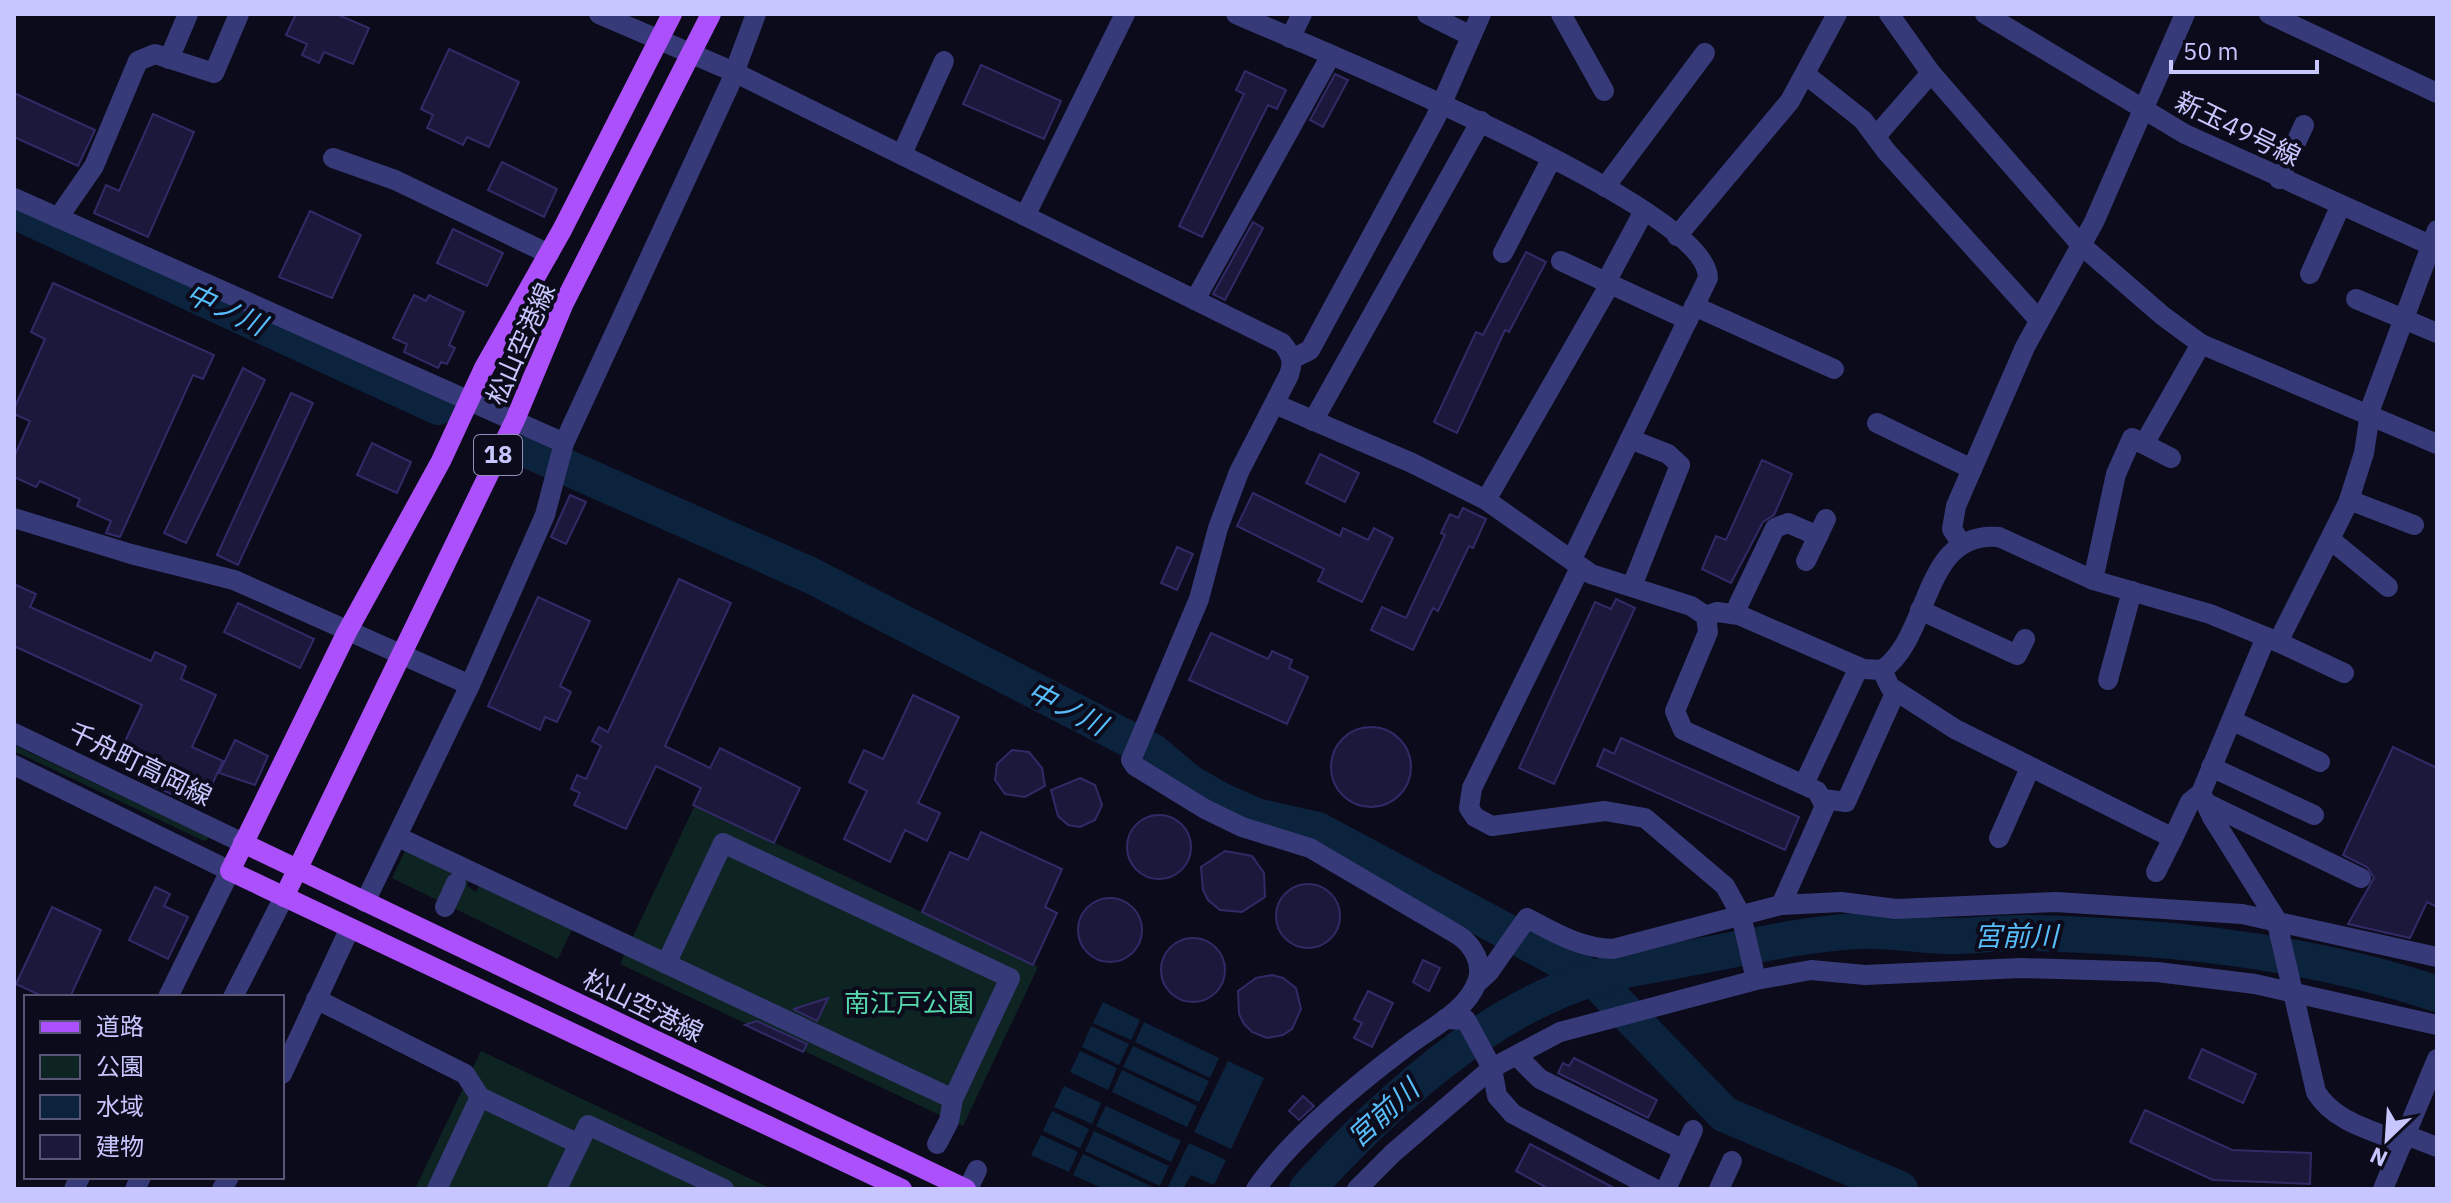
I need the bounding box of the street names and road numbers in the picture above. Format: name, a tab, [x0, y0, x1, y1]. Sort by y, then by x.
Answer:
street label: 新玉49号線	[2170, 83, 2307, 173]
street label: 松山空港線	[478, 277, 562, 410]
road number: 18	[474, 435, 522, 475]
street label: 千舟町高岡線	[63, 714, 218, 813]
street label: 松山空港線	[578, 961, 709, 1049]

